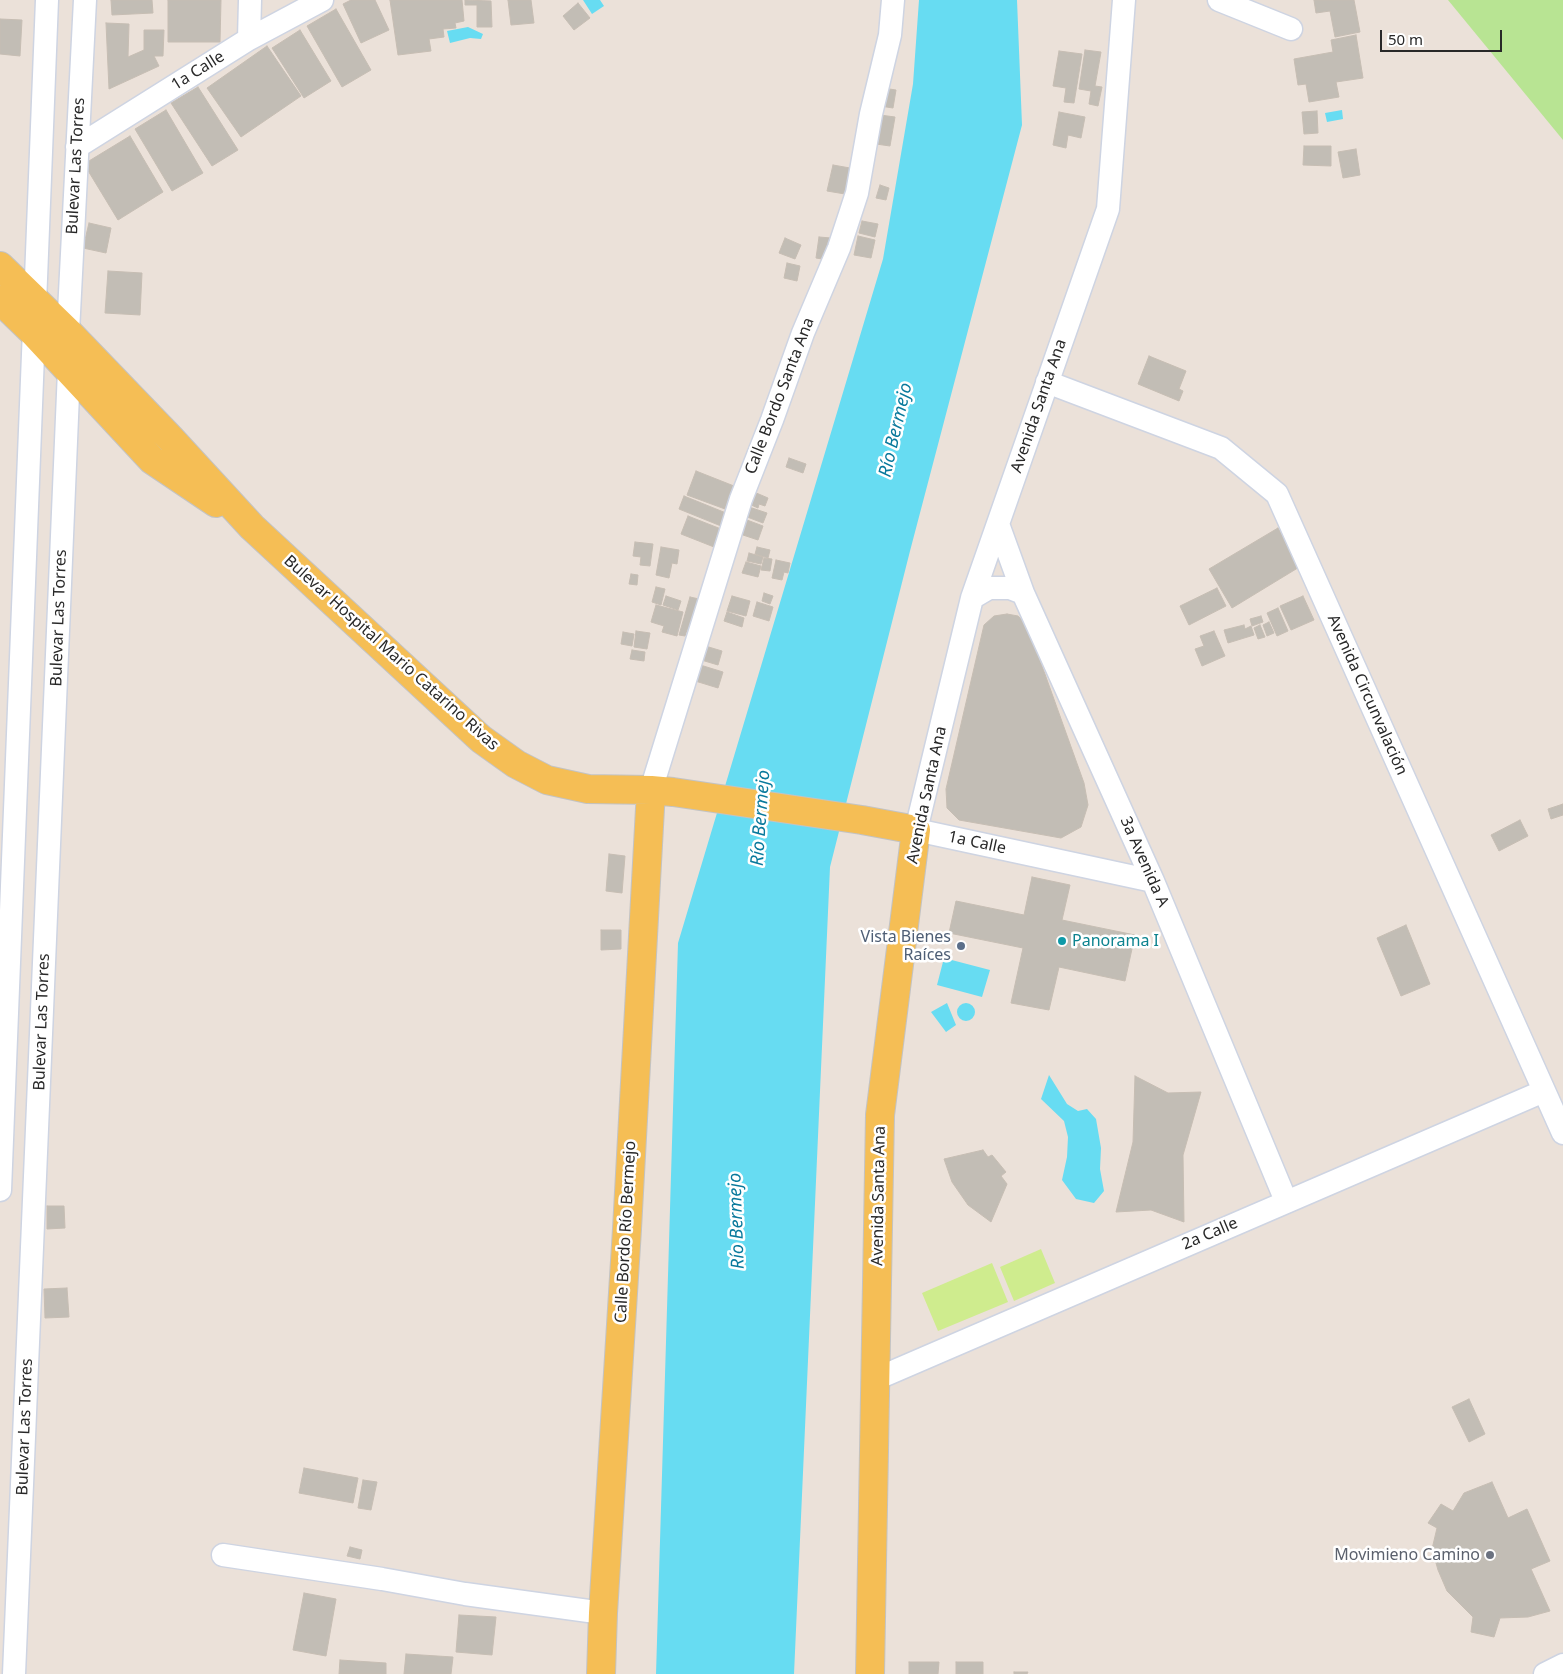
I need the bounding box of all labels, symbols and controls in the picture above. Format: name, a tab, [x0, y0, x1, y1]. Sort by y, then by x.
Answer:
scale bar	[1383, 20, 1506, 52]
text: 50 m	[1388, 29, 1423, 49]
street label: 1a Calle	[168, 47, 228, 95]
street label: Bulevar Las Torres	[63, 97, 89, 235]
street label: Calle Bordo Santa Ana	[741, 315, 819, 477]
street label: Avenida Santa Ana	[1007, 337, 1071, 475]
water label: Río Bermejo	[875, 381, 917, 479]
street label: Bulevar Las Torres	[47, 549, 71, 687]
street label: Bulevar Hospital Mario Catarino Rivas	[280, 551, 502, 755]
street label: Avenida Circunvalación	[1323, 612, 1411, 778]
street label: Avenida Santa Ana	[903, 725, 951, 865]
water label: Río Bermejo	[747, 769, 775, 867]
street label: 3a Avenida A	[1116, 814, 1172, 910]
street label: 1a Calle	[946, 828, 1008, 858]
place label: Vista Bienes Raíces	[861, 927, 951, 965]
place label: Panorama I	[1072, 931, 1159, 951]
marker: Panorama I	[1056, 935, 1068, 947]
marker: Vista Bienes Raíces	[955, 940, 967, 952]
street label: Bulevar Las Torres	[30, 953, 54, 1091]
street label: Avenida Santa Ana	[868, 1126, 890, 1266]
street label: Calle Bordo Río Bermejo	[612, 1140, 640, 1324]
water label: Río Bermejo	[725, 1173, 749, 1269]
street label: 2a Calle	[1179, 1214, 1241, 1254]
street label: Bulevar Las Torres	[13, 1358, 37, 1496]
place label: Movimieno Camino	[1334, 1545, 1480, 1565]
marker: Movimieno Camino	[1484, 1549, 1496, 1561]

